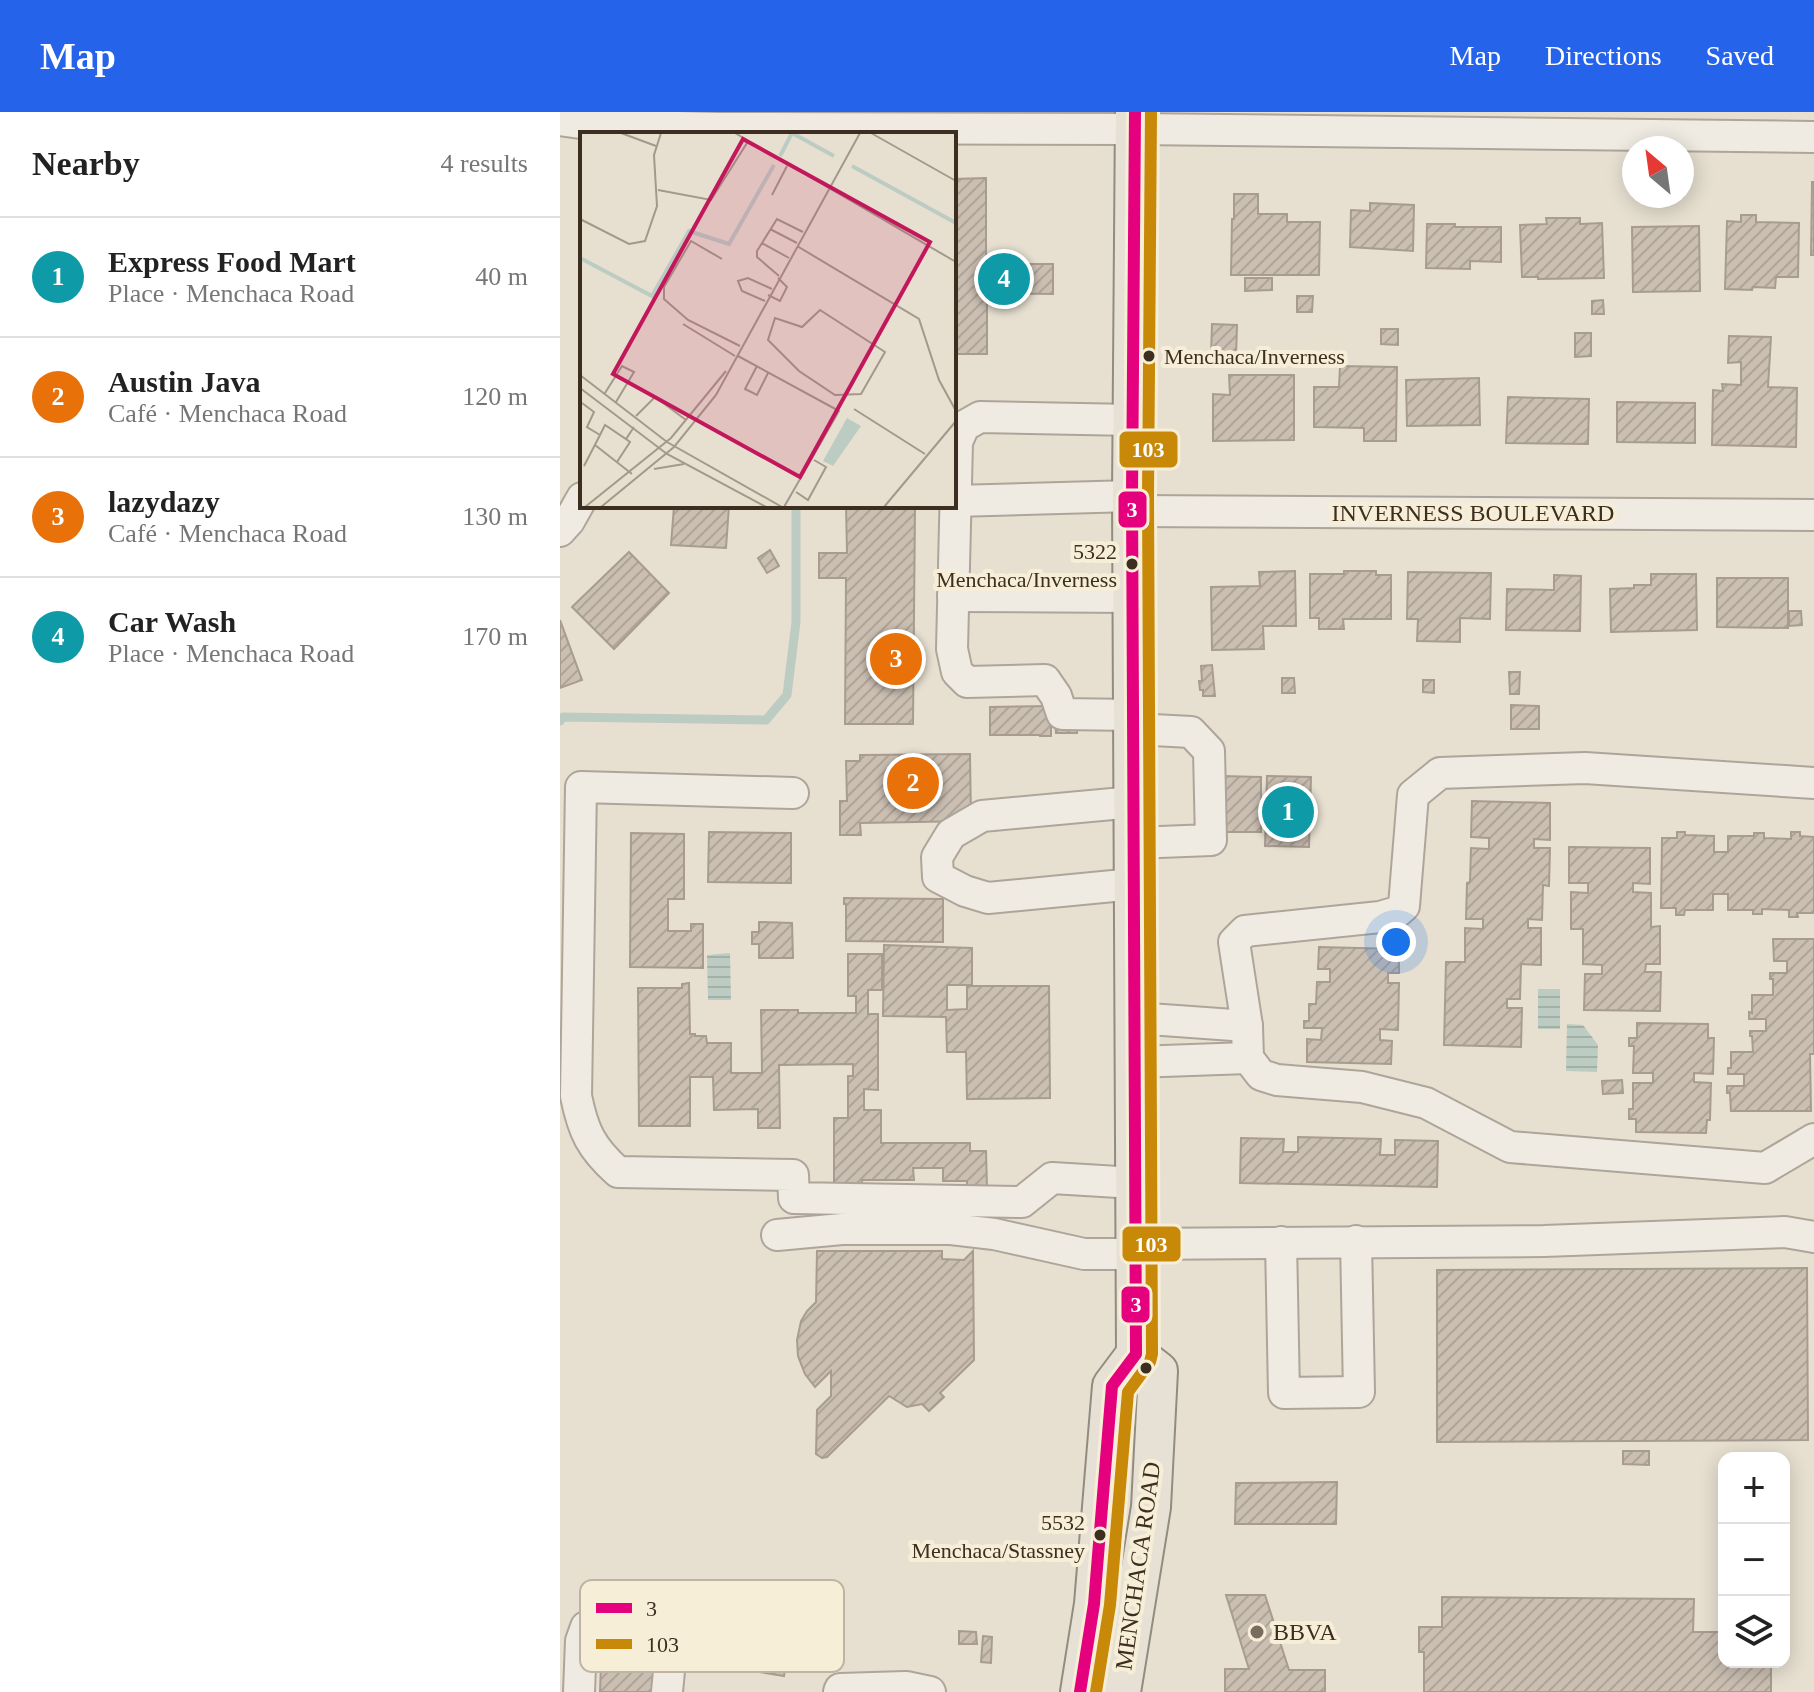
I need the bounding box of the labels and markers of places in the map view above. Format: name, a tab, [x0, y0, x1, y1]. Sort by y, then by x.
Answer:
pin: 4	[978, 249, 1030, 309]
place label: Menchaca/Inverness	[1164, 344, 1345, 369]
marker: Menchaca/Inverness	[1141, 348, 1157, 364]
place label: 5322 Menchaca/Inverness	[936, 539, 1117, 592]
marker: 5322 Menchaca/Inverness	[1124, 556, 1140, 572]
pin: 3	[870, 629, 922, 689]
pin: 2	[887, 753, 939, 813]
pin: 1	[1262, 782, 1314, 842]
unlabelled marker	[1138, 1360, 1154, 1376]
place label: 5532 Menchaca/Stassney	[912, 1510, 1085, 1563]
marker: 5532 Menchaca/Stassney	[1092, 1527, 1108, 1543]
place label: BBVA	[1273, 1619, 1337, 1645]
marker: BBVA	[1248, 1623, 1266, 1641]

